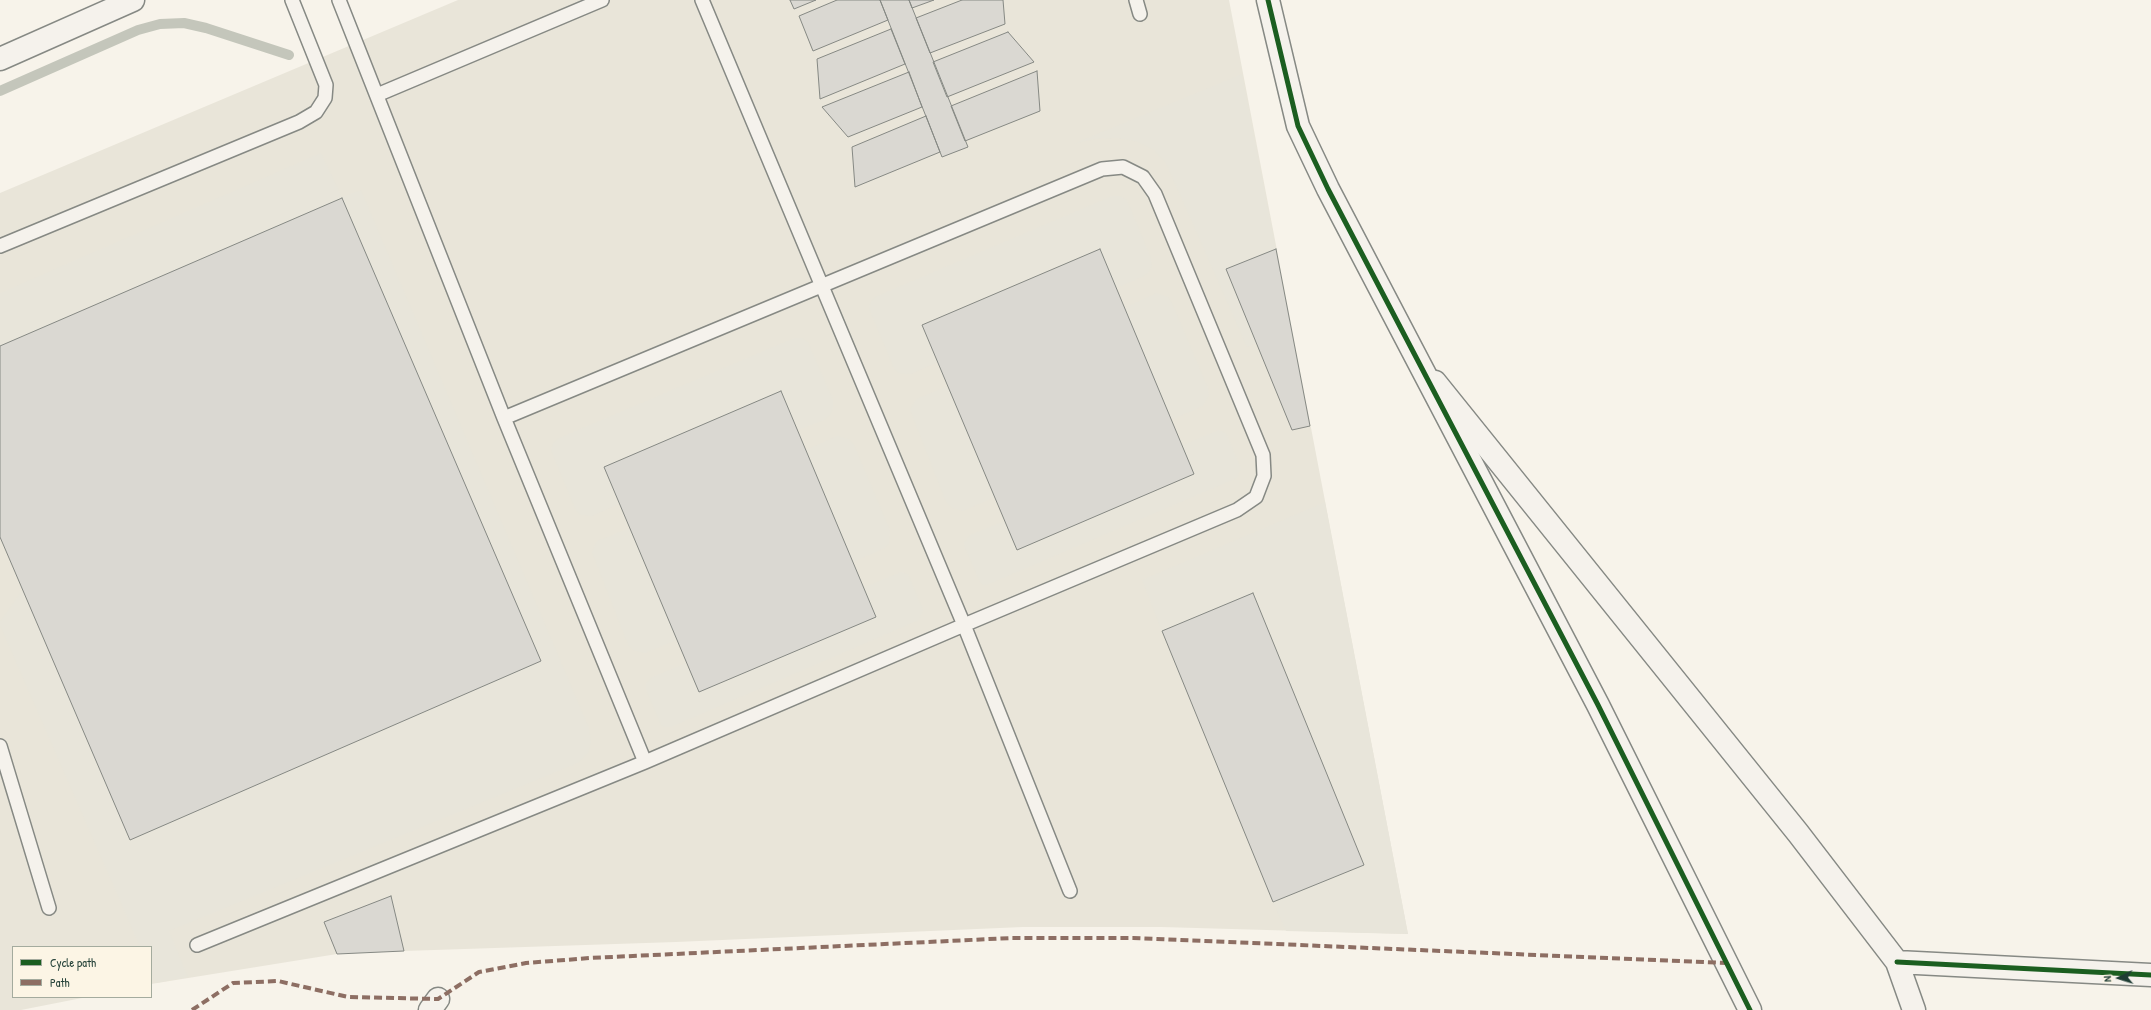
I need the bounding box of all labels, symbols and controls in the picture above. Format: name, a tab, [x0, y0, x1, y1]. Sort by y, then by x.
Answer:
legend	[12, 946, 152, 998]
text: Cycle path	[50, 954, 96, 971]
north arrow	[2099, 958, 2139, 998]
text: Path	[50, 974, 70, 991]
text: N	[2100, 975, 2114, 982]

